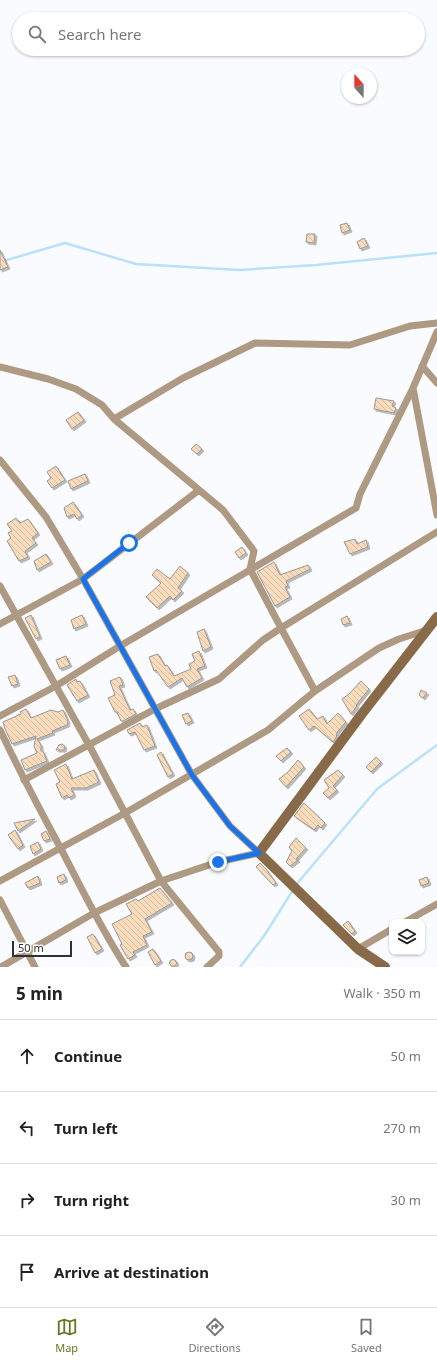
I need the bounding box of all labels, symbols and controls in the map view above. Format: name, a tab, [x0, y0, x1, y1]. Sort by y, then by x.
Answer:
search box	[12, 12, 425, 56]
icon: search	[26, 23, 48, 45]
text: Search here	[58, 24, 141, 44]
north arrow	[341, 68, 377, 104]
route start	[120, 534, 138, 552]
route end	[209, 853, 227, 871]
map controls	[389, 919, 425, 955]
button: layers	[389, 919, 425, 955]
scale bar	[12, 939, 72, 958]
text: 50 m	[18, 940, 44, 955]
text: 5 min	[16, 982, 63, 1005]
text: Walk · 350 m	[343, 984, 421, 1002]
icon: ahead	[16, 1045, 38, 1067]
text: Continue	[54, 1046, 122, 1066]
text: 50 m	[391, 1047, 421, 1065]
icon: left	[16, 1117, 38, 1139]
text: Turn left	[54, 1118, 118, 1138]
text: 270 m	[383, 1119, 421, 1137]
icon: right	[16, 1189, 38, 1211]
text: Turn right	[54, 1190, 129, 1210]
text: 30 m	[391, 1191, 421, 1209]
icon: arrive	[16, 1261, 38, 1283]
text: Arrive at destination	[54, 1262, 209, 1282]
tab: Map	[55, 1316, 78, 1355]
tab: Directions	[188, 1316, 241, 1355]
tab: Saved	[351, 1316, 382, 1355]

